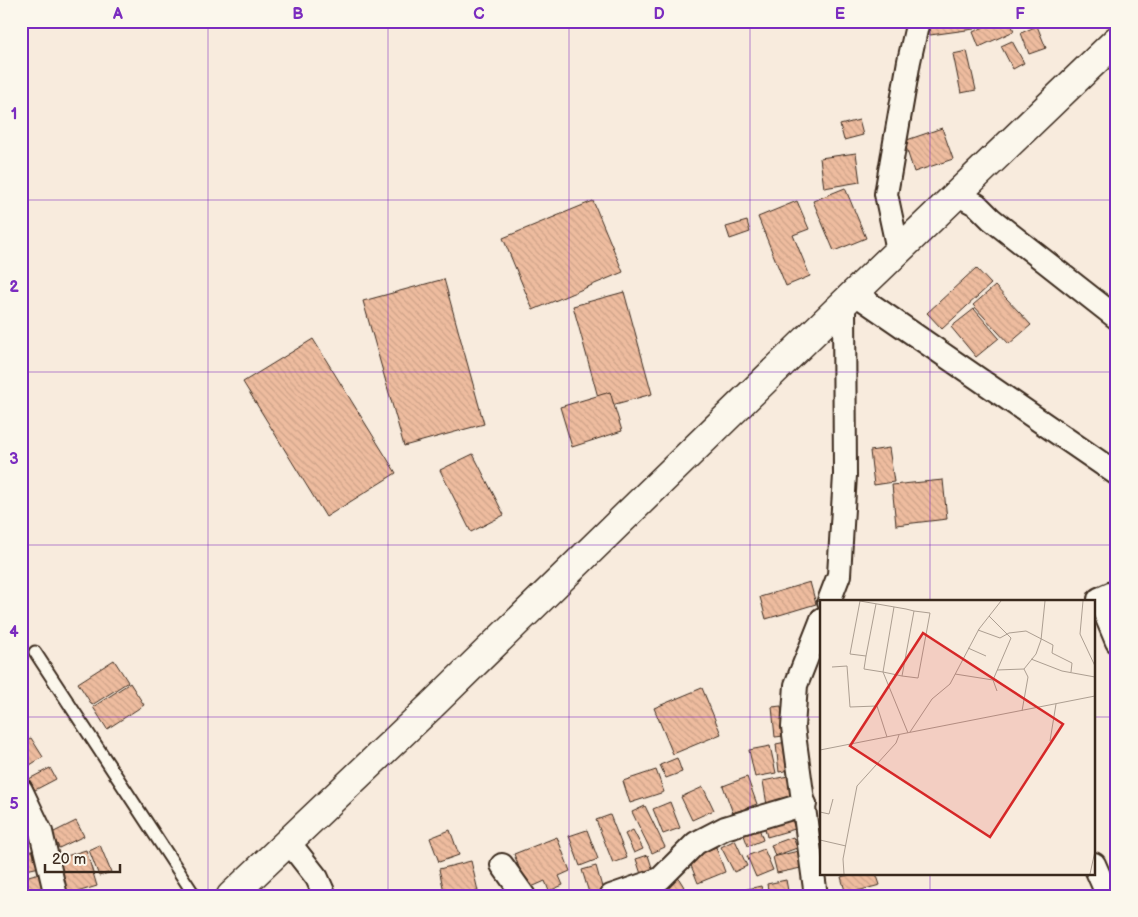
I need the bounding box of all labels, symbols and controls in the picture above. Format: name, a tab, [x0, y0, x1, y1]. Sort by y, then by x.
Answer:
text: A	[112, 5, 123, 24]
text: B	[292, 5, 304, 24]
text: C	[473, 5, 485, 24]
text: D	[653, 5, 665, 24]
text: E	[835, 5, 845, 24]
text: F	[1015, 5, 1025, 24]
text: 1	[11, 105, 17, 124]
text: 2	[9, 278, 19, 297]
text: 3	[9, 450, 19, 469]
inset map	[820, 600, 1096, 874]
text: 4	[9, 623, 19, 642]
text: 5	[9, 795, 19, 814]
scale bar	[45, 842, 120, 874]
text: 20 m	[52, 850, 86, 869]

